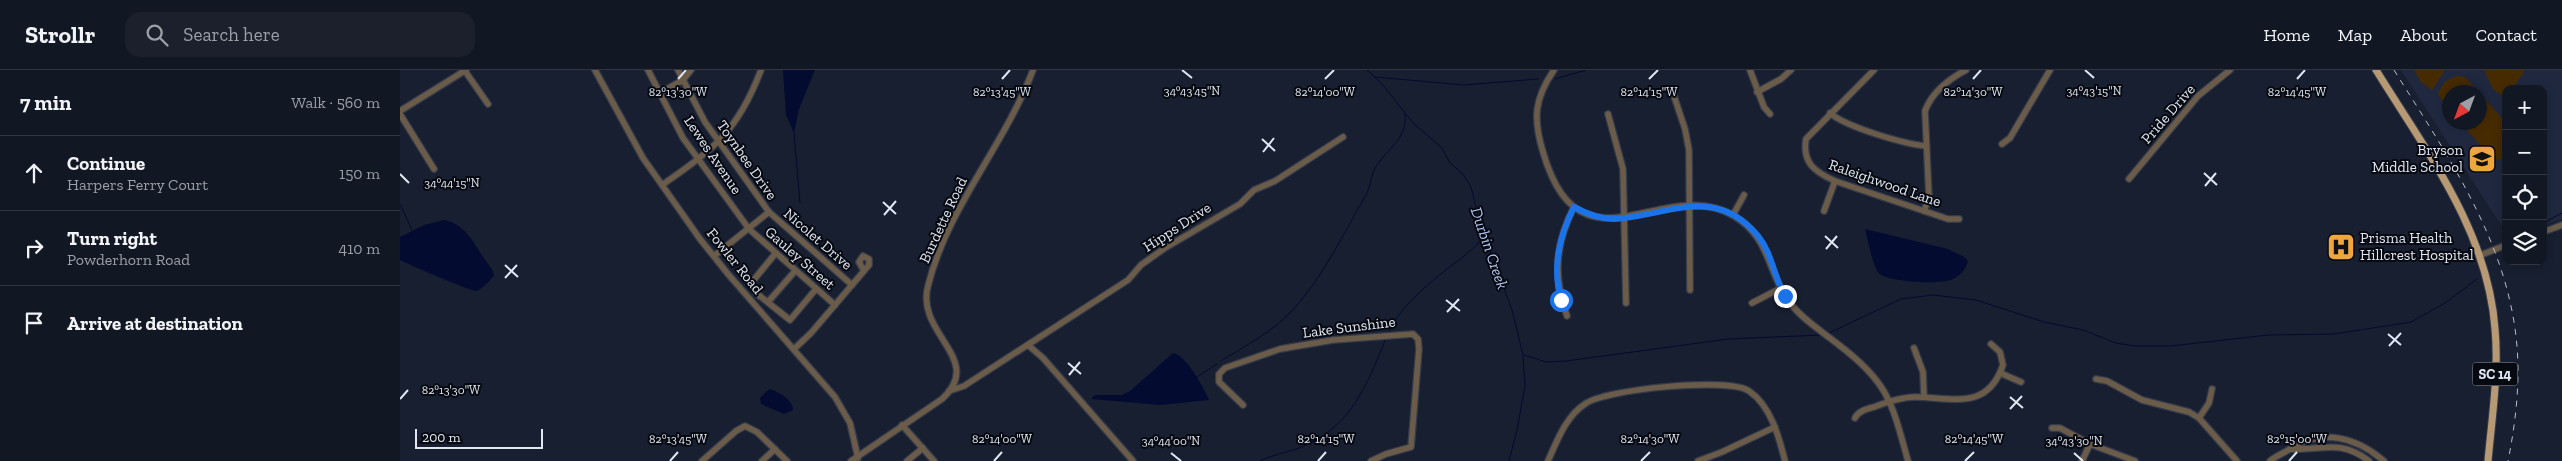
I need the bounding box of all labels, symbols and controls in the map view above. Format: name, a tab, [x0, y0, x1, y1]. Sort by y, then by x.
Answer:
search box	[125, 12, 475, 57]
text: Strollr	[25, 20, 95, 49]
icon: search	[143, 21, 171, 49]
text: Search here	[183, 23, 280, 46]
text: Home	[2263, 24, 2310, 46]
text: Map	[2338, 24, 2372, 46]
text: About	[2400, 24, 2447, 46]
text: Contact	[2475, 24, 2537, 46]
street label: Pride Drive	[2137, 81, 2199, 147]
text: 34°43'45"N	[1164, 84, 1220, 98]
text: 34°43'15"N	[2066, 84, 2122, 98]
text: 82°13'30"W	[649, 85, 708, 99]
text: 82°13'45"W	[973, 85, 1032, 99]
text: 82°14'00"W	[1295, 85, 1356, 99]
text: 82°14'15"W	[1621, 85, 1678, 99]
text: 82°14'30"W	[1944, 85, 2003, 99]
text: 82°14'45"W	[2268, 85, 2327, 99]
north arrow	[2442, 85, 2487, 130]
map controls	[2502, 85, 2547, 265]
button: +	[2502, 85, 2547, 130]
text: 7 min	[20, 90, 71, 115]
text: Walk · 560 m	[291, 93, 380, 112]
street label: Lewes Avenue	[680, 112, 746, 198]
street label: Toynbee Drive	[713, 117, 781, 203]
button: −	[2502, 130, 2547, 175]
place label: Bryson Middle School	[2372, 141, 2463, 176]
school or university icon: Bryson Middle School	[2467, 144, 2497, 174]
text: Continue	[67, 152, 145, 175]
street label: Raleighwood Lane	[1827, 155, 1943, 211]
icon: ahead	[20, 159, 48, 187]
text: 150 m	[339, 164, 380, 183]
street label: Burdette Road	[915, 173, 971, 266]
text: Harpers Ferry Court	[67, 175, 208, 194]
button: locate	[2502, 175, 2547, 220]
text: 34°44'15"N	[424, 176, 480, 190]
street label: Hipps Drive	[1140, 198, 1214, 256]
street label: Nicolet Drive	[780, 204, 856, 274]
water label: Durbin Creek	[1467, 205, 1512, 292]
button: layers	[2502, 220, 2547, 265]
street label: Gauley Street	[761, 223, 839, 294]
street label: Fowler Road	[703, 224, 768, 298]
text: Turn right	[67, 227, 157, 250]
place label: Prisma Health Hillcrest Hospital	[2360, 229, 2474, 264]
hospital icon: Prisma Health Hillcrest Hospital	[2326, 232, 2356, 262]
icon: right	[20, 234, 48, 262]
text: 410 m	[339, 239, 380, 258]
text: Powderhorn Road	[67, 250, 190, 269]
route end	[1774, 285, 1797, 308]
route start	[1550, 289, 1573, 312]
icon: arrive	[20, 309, 48, 337]
text: Arrive at destination	[67, 312, 243, 335]
street label: Lake Sunshine	[1302, 312, 1396, 342]
road number: SC 14	[2472, 362, 2518, 386]
text: 82°13'30"W	[422, 383, 481, 397]
scale bar	[415, 426, 542, 449]
text: 200 m	[422, 429, 461, 446]
text: 82°13'45"W	[649, 432, 708, 446]
text: 82°14'00"W	[972, 432, 1033, 446]
text: 82°14'15"W	[1298, 432, 1355, 446]
text: 82°14'30"W	[1621, 432, 1680, 446]
text: 82°14'45"W	[1945, 432, 2004, 446]
text: 82°15'00"W	[2267, 432, 2328, 446]
text: 34°44'00"N	[1142, 434, 1200, 448]
text: 34°43'30"N	[2045, 434, 2103, 448]

